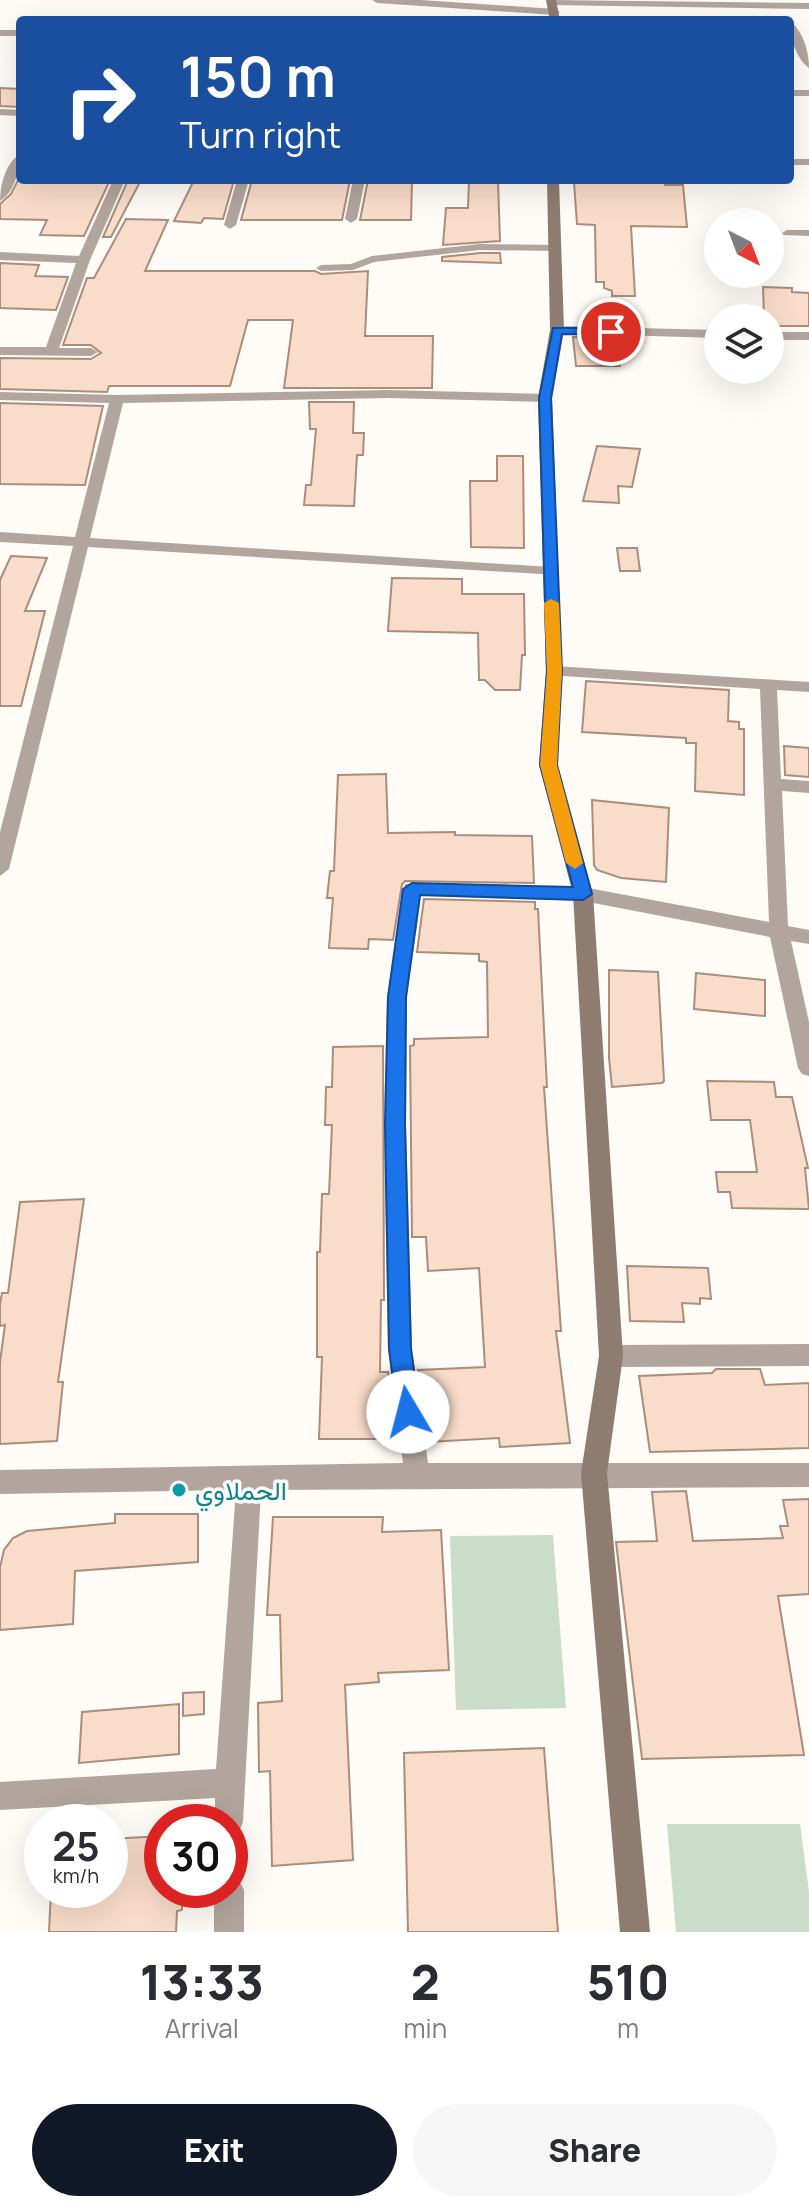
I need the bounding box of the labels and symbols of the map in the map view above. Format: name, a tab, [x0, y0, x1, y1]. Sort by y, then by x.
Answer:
north arrow	[704, 208, 784, 288]
pin	[577, 298, 645, 366]
position arrow	[366, 1370, 450, 1454]
place label: الحملاوي	[195, 1472, 287, 1512]
marker: الحملاوي	[170, 1481, 188, 1499]
speed limit sign: 30	[144, 1804, 248, 1908]

